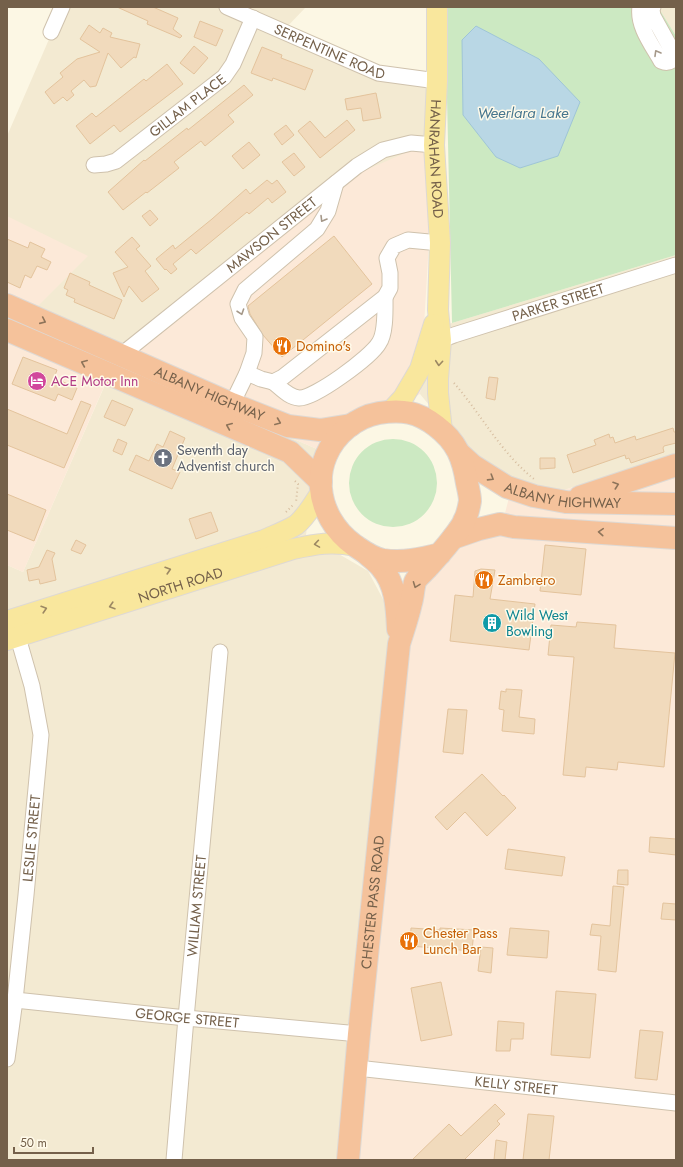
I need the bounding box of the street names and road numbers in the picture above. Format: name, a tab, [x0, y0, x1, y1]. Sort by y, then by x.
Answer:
street label: SERPENTINE ROAD	[271, 19, 386, 84]
street label: GILLAM PLACE	[145, 69, 230, 142]
street label: HANRAHAN ROAD	[424, 99, 448, 219]
street label: MAWSON STREET	[222, 192, 321, 277]
street label: PARKER STREET	[510, 278, 607, 326]
street label: ALBANY HIGHWAY	[151, 361, 268, 426]
street label: ALBANY HIGHWAY	[502, 477, 621, 513]
street label: NORTH ROAD	[136, 562, 225, 608]
street label: LESLIE STREET	[17, 793, 45, 883]
street label: CHESTER PASS ROAD	[356, 834, 389, 970]
street label: WILLIAM STREET	[182, 854, 211, 958]
street label: GEORGE STREET	[134, 1003, 240, 1033]
street label: KELLY STREET	[474, 1071, 559, 1100]

